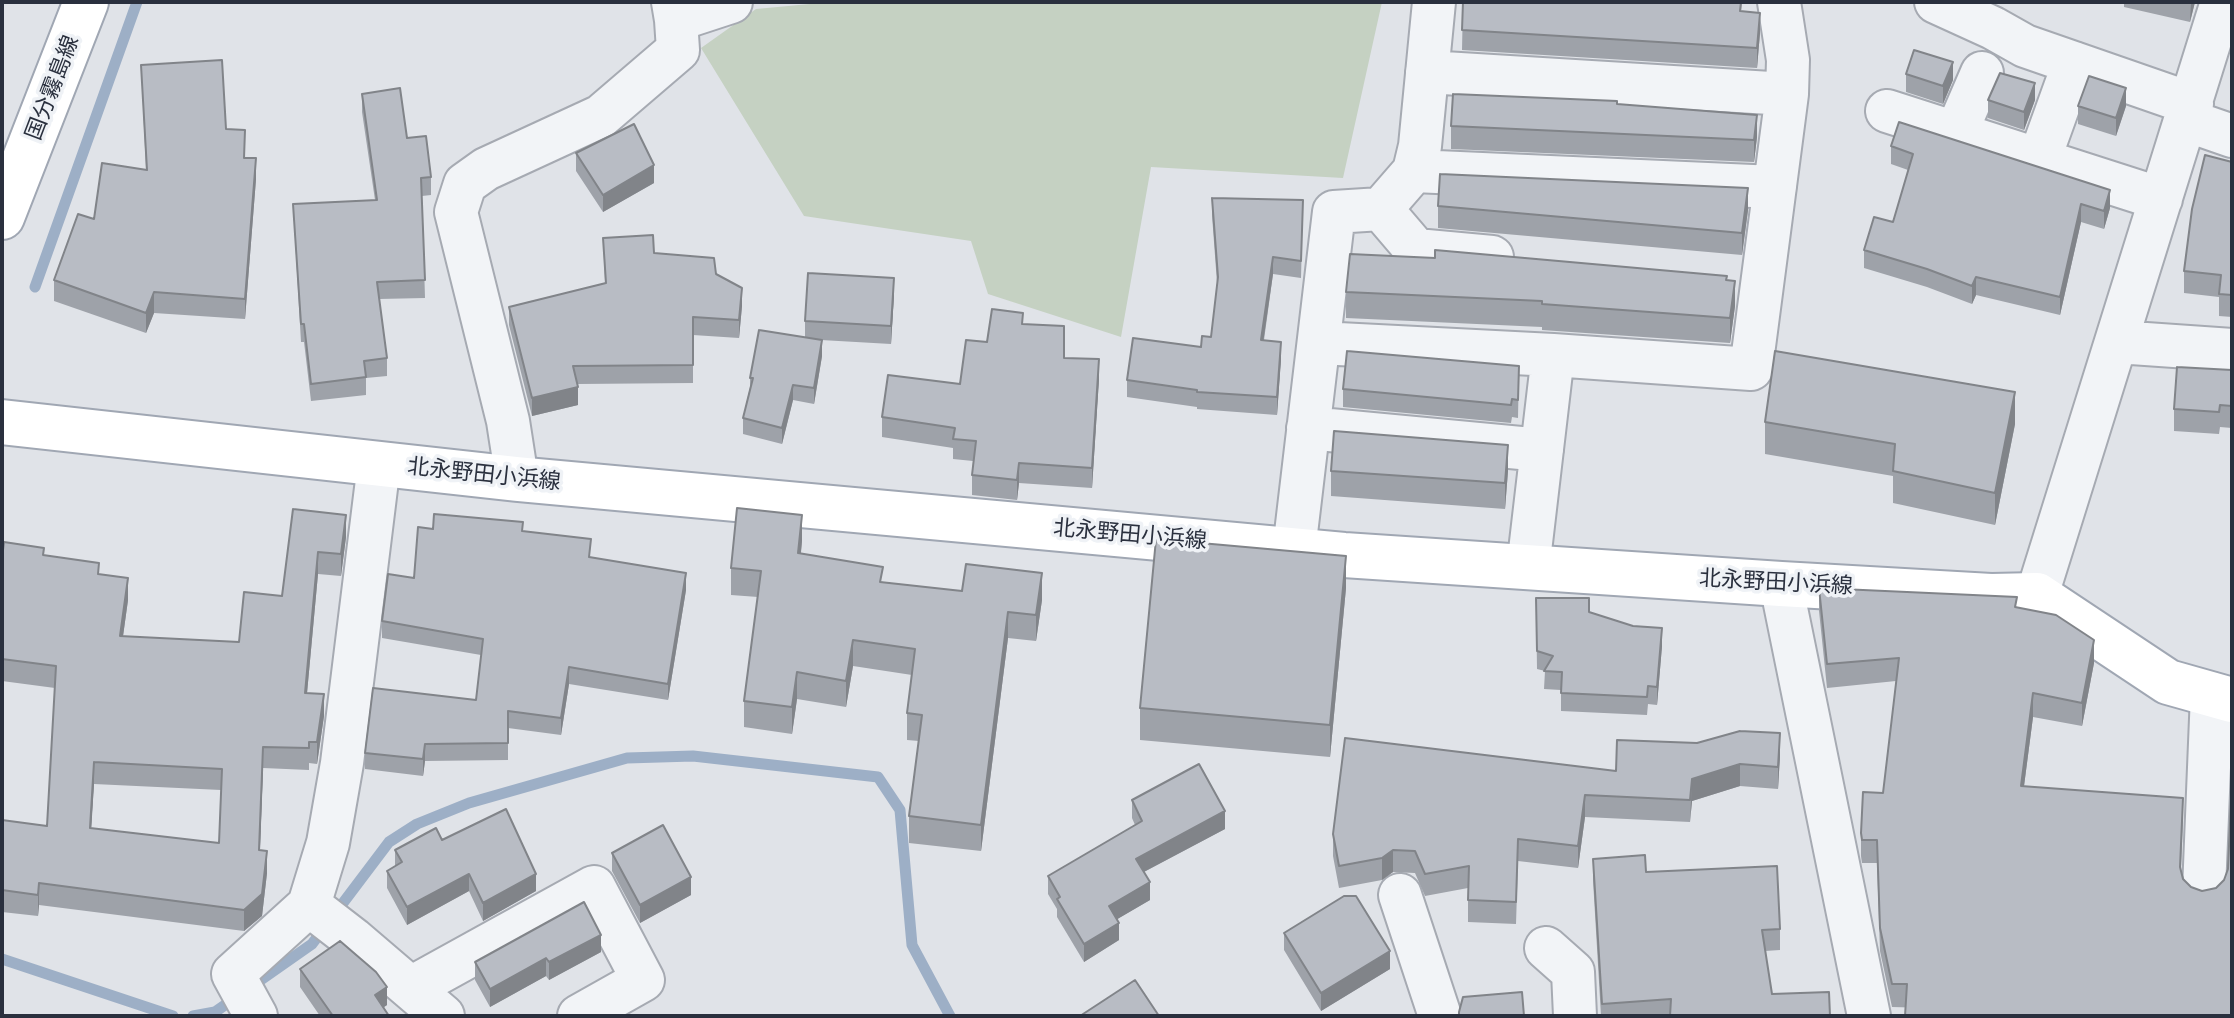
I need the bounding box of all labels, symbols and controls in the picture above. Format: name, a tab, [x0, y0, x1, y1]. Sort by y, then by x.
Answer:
street label: 国分霧島線	[21, 32, 85, 144]
street label: 北永野田小浜線	[406, 454, 562, 496]
street label: 北永野田小浜線	[1052, 515, 1208, 555]
street label: 北永野田小浜線	[1698, 566, 1854, 600]

